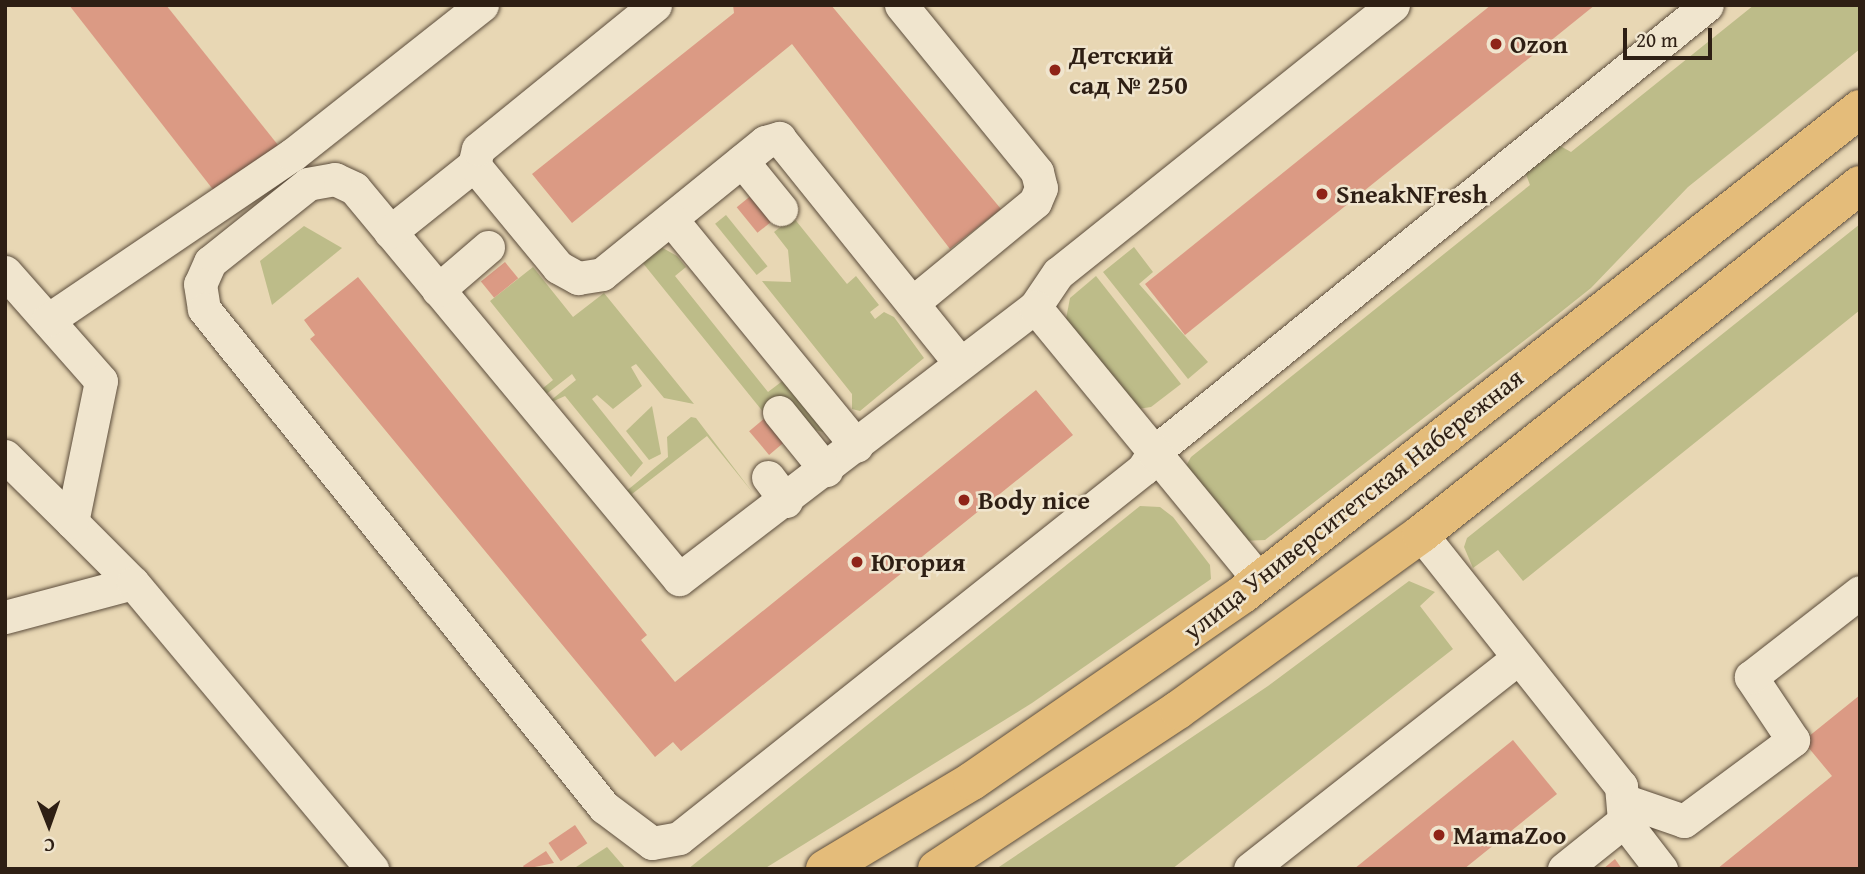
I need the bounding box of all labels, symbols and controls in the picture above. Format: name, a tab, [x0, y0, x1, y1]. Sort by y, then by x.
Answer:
scale bar	[1627, 14, 1716, 58]
text: 20 m	[1636, 24, 1678, 55]
place label: Ozon	[1510, 28, 1568, 60]
marker: Ozon	[1488, 36, 1504, 52]
place label: Детский сад № 250	[1069, 39, 1188, 100]
marker: Детский сад № 250	[1047, 62, 1063, 78]
place label: SneakNFresh	[1336, 178, 1488, 210]
marker: SneakNFresh	[1314, 186, 1330, 202]
street label: улица Университетская Набережная	[1177, 362, 1529, 646]
place label: Body nice	[978, 484, 1090, 516]
marker: Body nice	[956, 492, 972, 508]
place label: Югория	[871, 546, 965, 578]
marker: Югория	[849, 554, 865, 570]
north arrow	[14, 790, 84, 860]
place label: MamaZoo	[1453, 819, 1566, 851]
marker: MamaZoo	[1431, 827, 1447, 843]
text: С	[44, 832, 55, 860]

